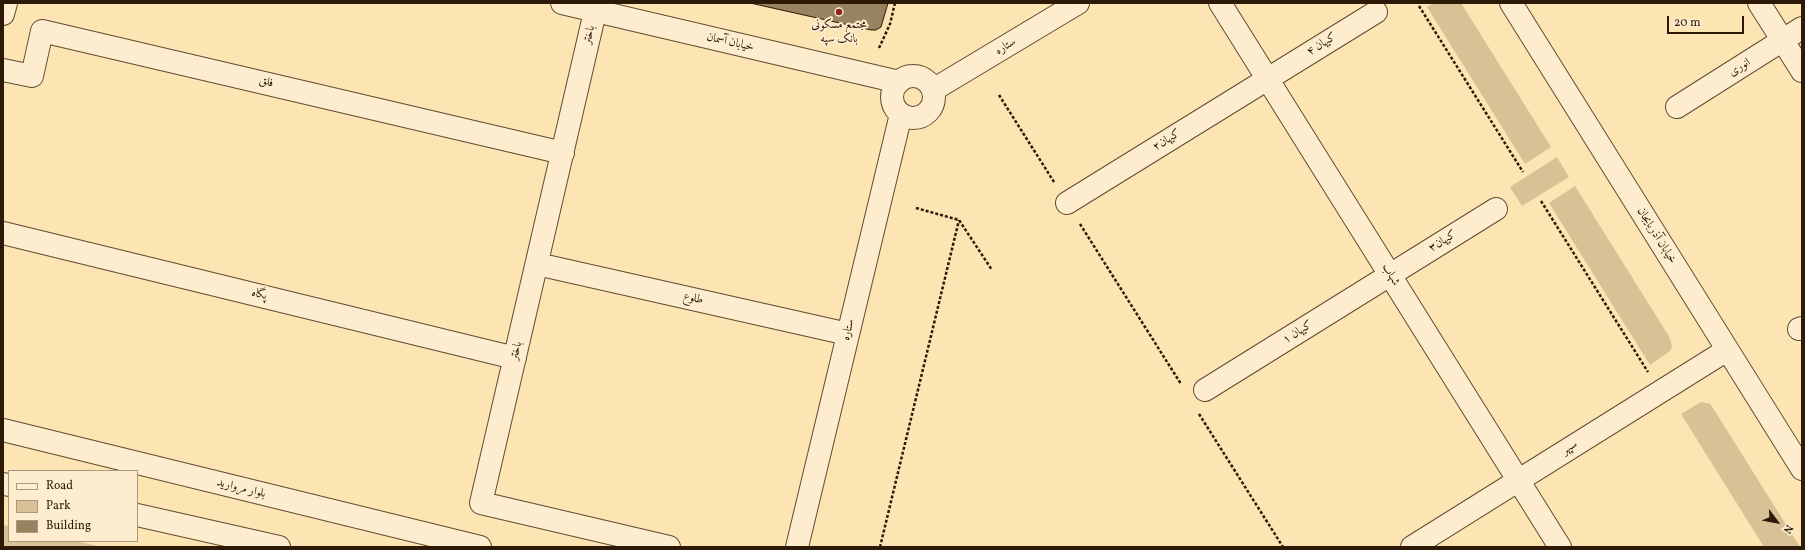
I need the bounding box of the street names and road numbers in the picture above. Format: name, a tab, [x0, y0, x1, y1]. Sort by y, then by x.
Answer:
street label: باختر	[581, 24, 599, 46]
street label: کیهان ۴	[1304, 30, 1340, 60]
street label: خیابان آسمان	[705, 31, 755, 55]
street label: ستاره	[993, 35, 1019, 59]
street label: انوری	[1726, 56, 1754, 80]
street label: فلق	[257, 74, 275, 92]
street label: کیهان۲	[1150, 127, 1184, 155]
street label: خیابان آذربایجان	[1633, 205, 1679, 267]
street label: کیهان۳	[1426, 228, 1460, 256]
street label: شهاب	[1378, 261, 1402, 289]
street label: پگاه	[250, 286, 268, 304]
street label: طلوع	[682, 290, 704, 308]
street label: ستاره	[839, 318, 859, 342]
street label: کیهان ۱	[1280, 318, 1316, 348]
street label: باختر	[508, 340, 526, 362]
street label: سپهر	[1559, 438, 1581, 458]
street label: بلوار مروارید	[215, 476, 267, 502]

